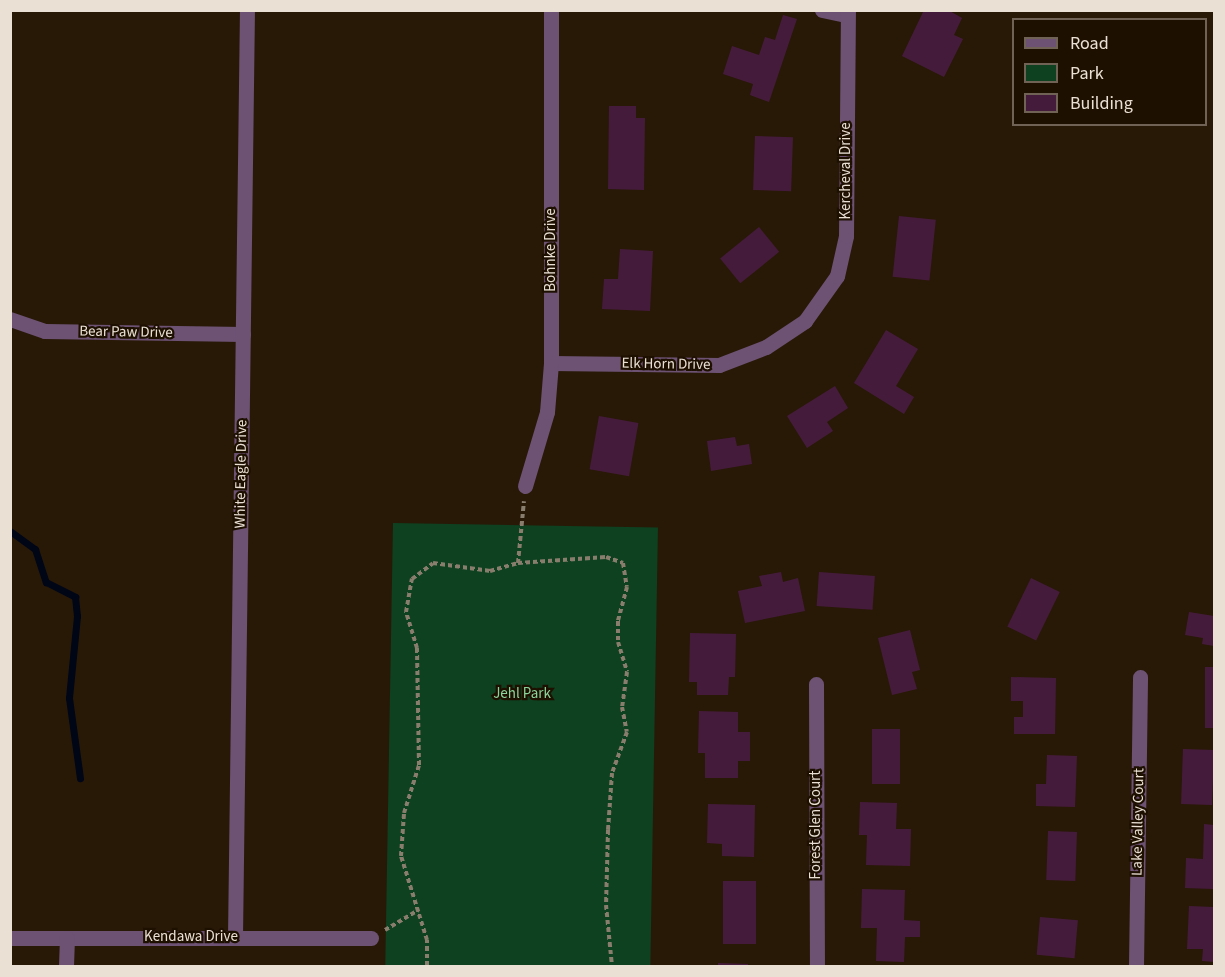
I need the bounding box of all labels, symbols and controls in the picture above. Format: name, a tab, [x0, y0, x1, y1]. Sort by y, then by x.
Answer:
legend	[1012, 18, 1207, 126]
text: Road	[1070, 31, 1109, 56]
text: Park	[1070, 61, 1104, 86]
text: Building	[1070, 91, 1133, 116]
street label: Kercheval Drive	[837, 122, 855, 220]
street label: Bohnke Drive	[542, 208, 560, 292]
street label: Bear Paw Drive	[79, 322, 173, 342]
street label: Elk Horn Drive	[621, 354, 711, 374]
street label: White Eagle Drive	[231, 419, 251, 529]
park label: Jehl Park	[493, 685, 551, 703]
street label: Lake Valley Court	[1128, 768, 1148, 876]
street label: Forest Glen Court	[807, 771, 825, 879]
street label: Kendawa Drive	[144, 928, 238, 946]

